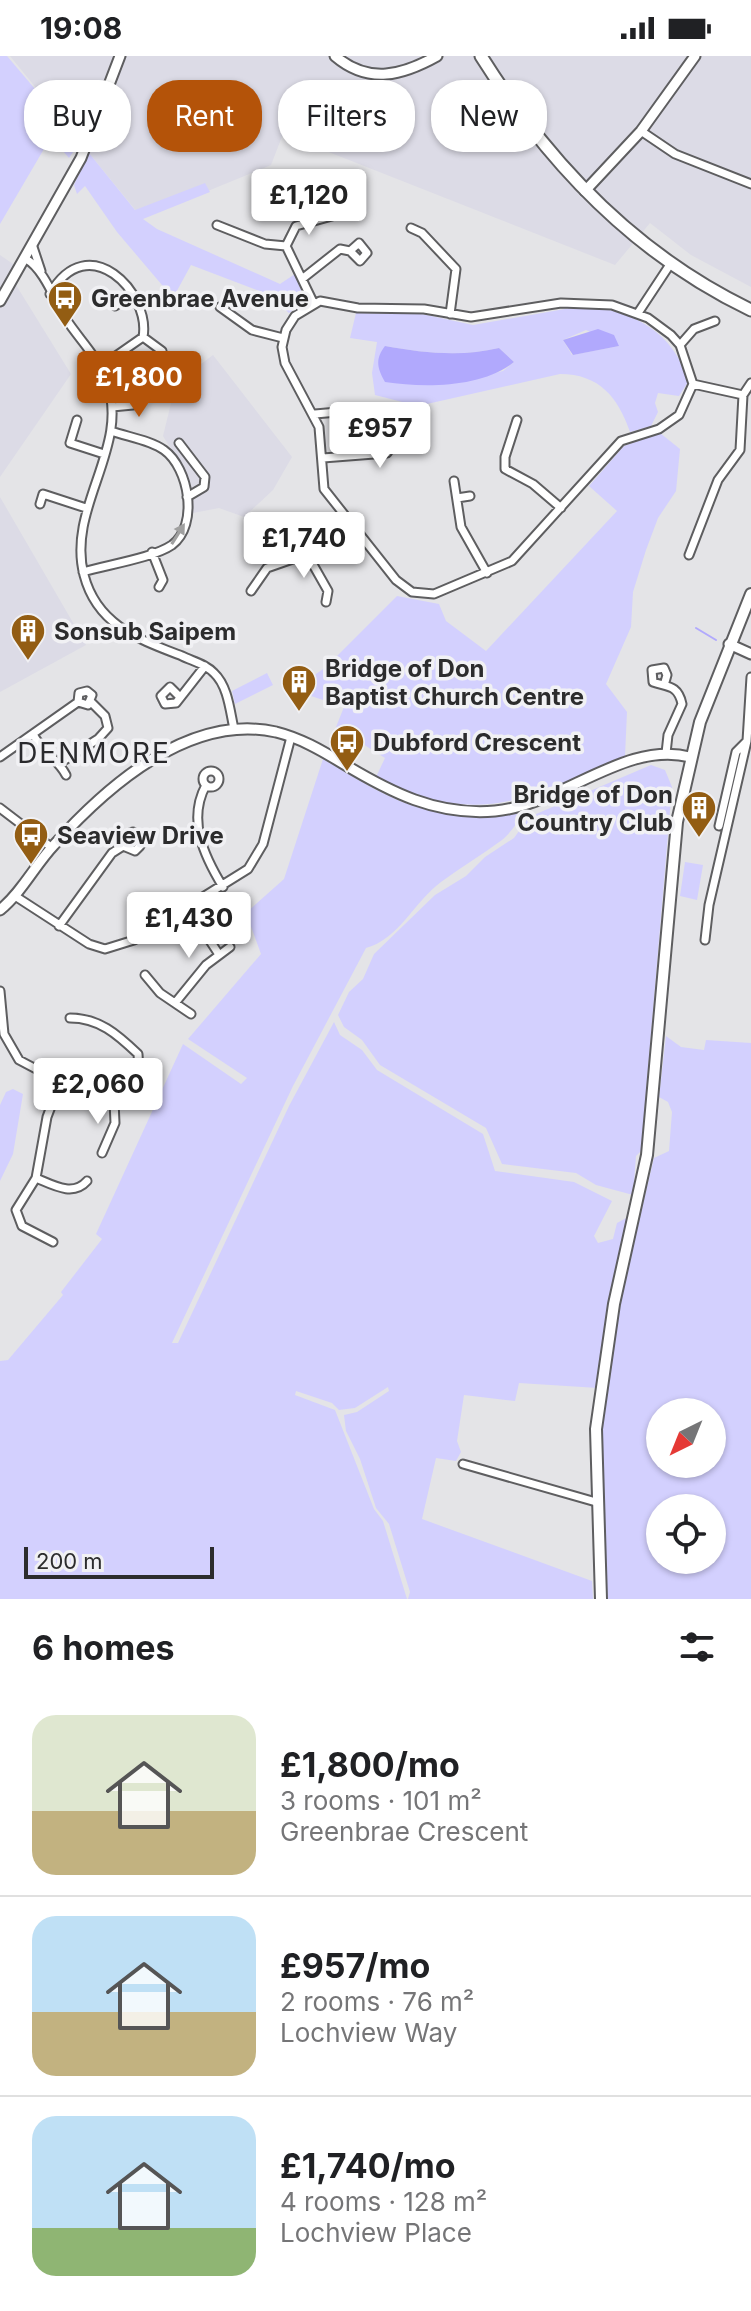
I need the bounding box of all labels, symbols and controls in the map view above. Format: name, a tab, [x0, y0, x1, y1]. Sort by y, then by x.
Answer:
text: 19:08	[40, 10, 122, 46]
chip: Buy	[24, 80, 131, 152]
chip: Rent	[147, 80, 262, 152]
chip: Filters	[278, 80, 415, 152]
chip: New	[431, 80, 547, 152]
pin: £1,120	[244, 169, 374, 237]
text: £1,120	[269, 179, 349, 210]
bus stop icon: Greenbrae Avenue	[46, 279, 84, 329]
place label: Greenbrae Avenue	[91, 284, 309, 313]
pin: £1,800	[74, 351, 204, 419]
text: £1,800	[95, 361, 183, 392]
pin: £957	[333, 402, 427, 470]
text: £957	[347, 412, 413, 443]
pin: £1,740	[239, 512, 369, 580]
one-way arrow	[170, 522, 185, 545]
text: £1,740	[262, 522, 346, 553]
building icon: Sonsub Saipem	[9, 612, 47, 662]
place label: Sonsub Saipem	[54, 617, 236, 646]
place label: Bridge of Don Baptist Church Centre	[325, 654, 584, 711]
building icon: Bridge of Don Baptist Church Centre	[280, 663, 318, 713]
bus stop icon: Dubford Crescent	[328, 723, 366, 773]
place label: Dubford Crescent	[373, 728, 581, 757]
district label: DENMORE	[17, 736, 171, 770]
place label: Bridge of Don Country Club	[513, 780, 673, 837]
building icon: Bridge of Don Country Club	[680, 789, 718, 839]
bus stop icon: Seaview Drive	[12, 816, 50, 866]
place label: Seaview Drive	[57, 821, 224, 850]
pin: £1,430	[124, 892, 254, 960]
text: £1,430	[145, 902, 233, 933]
pin: £2,060	[33, 1058, 163, 1126]
text: £2,060	[52, 1068, 144, 1099]
north arrow	[646, 1398, 726, 1478]
map controls	[646, 1398, 726, 1574]
button: locate	[646, 1494, 726, 1574]
scale bar	[24, 1543, 214, 1579]
text: 200 m	[36, 1548, 103, 1574]
icon: filters	[675, 1625, 719, 1669]
text: 6 homes	[32, 1627, 174, 1668]
text: £1,800/mo	[280, 1744, 460, 1785]
icon: home	[96, 1747, 192, 1843]
text: 3 rooms · 101 m²	[280, 1785, 482, 1816]
text: Greenbrae Crescent	[280, 1816, 528, 1847]
text: £957/mo	[280, 1945, 430, 1986]
icon: home	[96, 1948, 192, 2044]
text: 2 rooms · 76 m²	[280, 1986, 474, 2017]
text: Lochview Way	[280, 2017, 457, 2048]
text: £1,740/mo	[280, 2145, 456, 2186]
icon: home	[96, 2148, 192, 2244]
text: 4 rooms · 128 m²	[280, 2186, 487, 2217]
text: Lochview Place	[280, 2217, 472, 2248]

